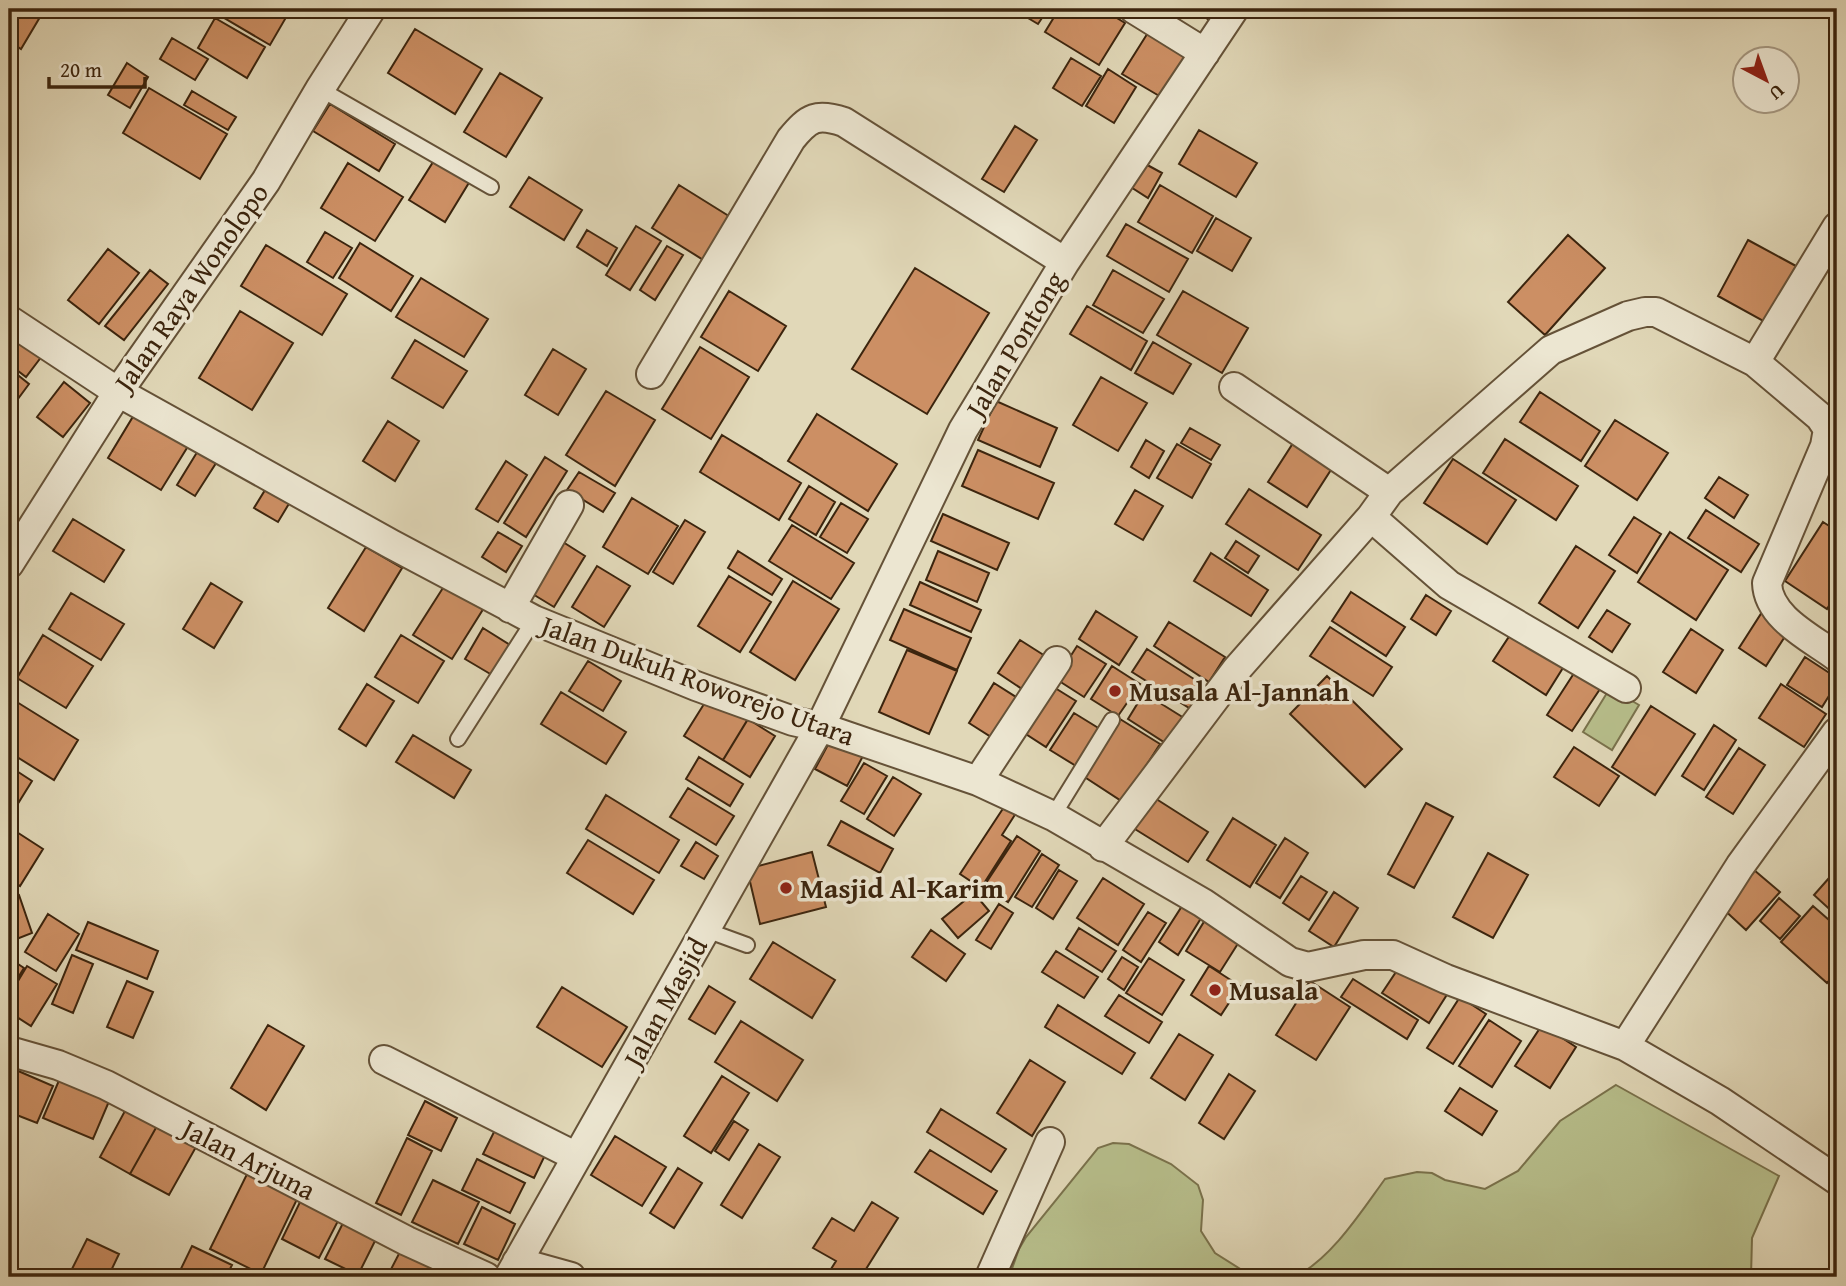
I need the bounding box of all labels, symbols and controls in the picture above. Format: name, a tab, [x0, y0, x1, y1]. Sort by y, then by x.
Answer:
scale bar	[49, 46, 145, 90]
north arrow	[1730, 46, 1800, 116]
text: 20 m	[60, 54, 102, 85]
text: U	[1763, 78, 1791, 108]
street label: Jalan Raya Wonolopo	[102, 174, 278, 402]
street label: Jalan Pontong	[953, 263, 1074, 427]
street label: Jalan Dukuh Roworejo Utara	[533, 603, 861, 756]
place label: Musala Al-Jannah	[1129, 670, 1350, 711]
marker: Musala Al-Jannah	[1107, 683, 1123, 699]
place label: Masjid Al-Karim	[800, 867, 1004, 908]
marker: Masjid Al-Karim	[778, 880, 794, 896]
street label: Jalan Masjid	[611, 929, 717, 1077]
place label: Musala	[1229, 969, 1319, 1010]
marker: Musala	[1207, 982, 1223, 998]
street label: Jalan Arjuna	[173, 1106, 324, 1210]

